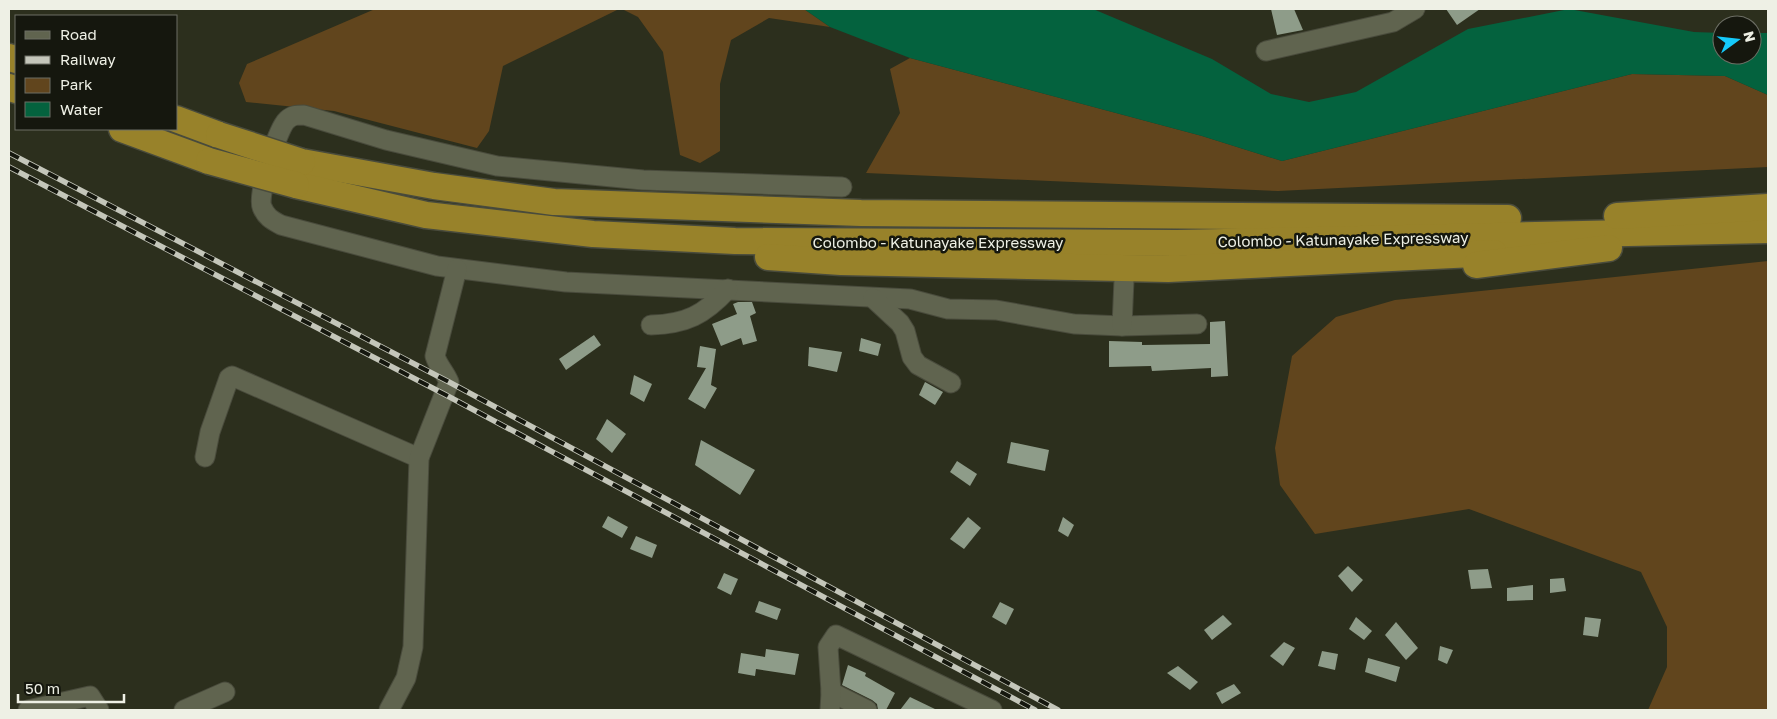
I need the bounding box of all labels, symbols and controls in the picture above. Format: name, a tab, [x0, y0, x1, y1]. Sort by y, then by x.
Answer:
legend	[15, 15, 178, 130]
north arrow	[1712, 15, 1762, 65]
text: Road	[60, 25, 97, 43]
text: N	[1740, 29, 1760, 44]
text: Railway	[60, 50, 116, 68]
text: Park	[60, 75, 93, 93]
text: Water	[60, 100, 103, 118]
street label: Colombo - Katunayake Expressway	[1217, 228, 1469, 250]
street label: Colombo - Katunayake Expressway	[813, 233, 1064, 251]
scale bar	[18, 672, 124, 704]
text: 50 m	[25, 679, 60, 697]

